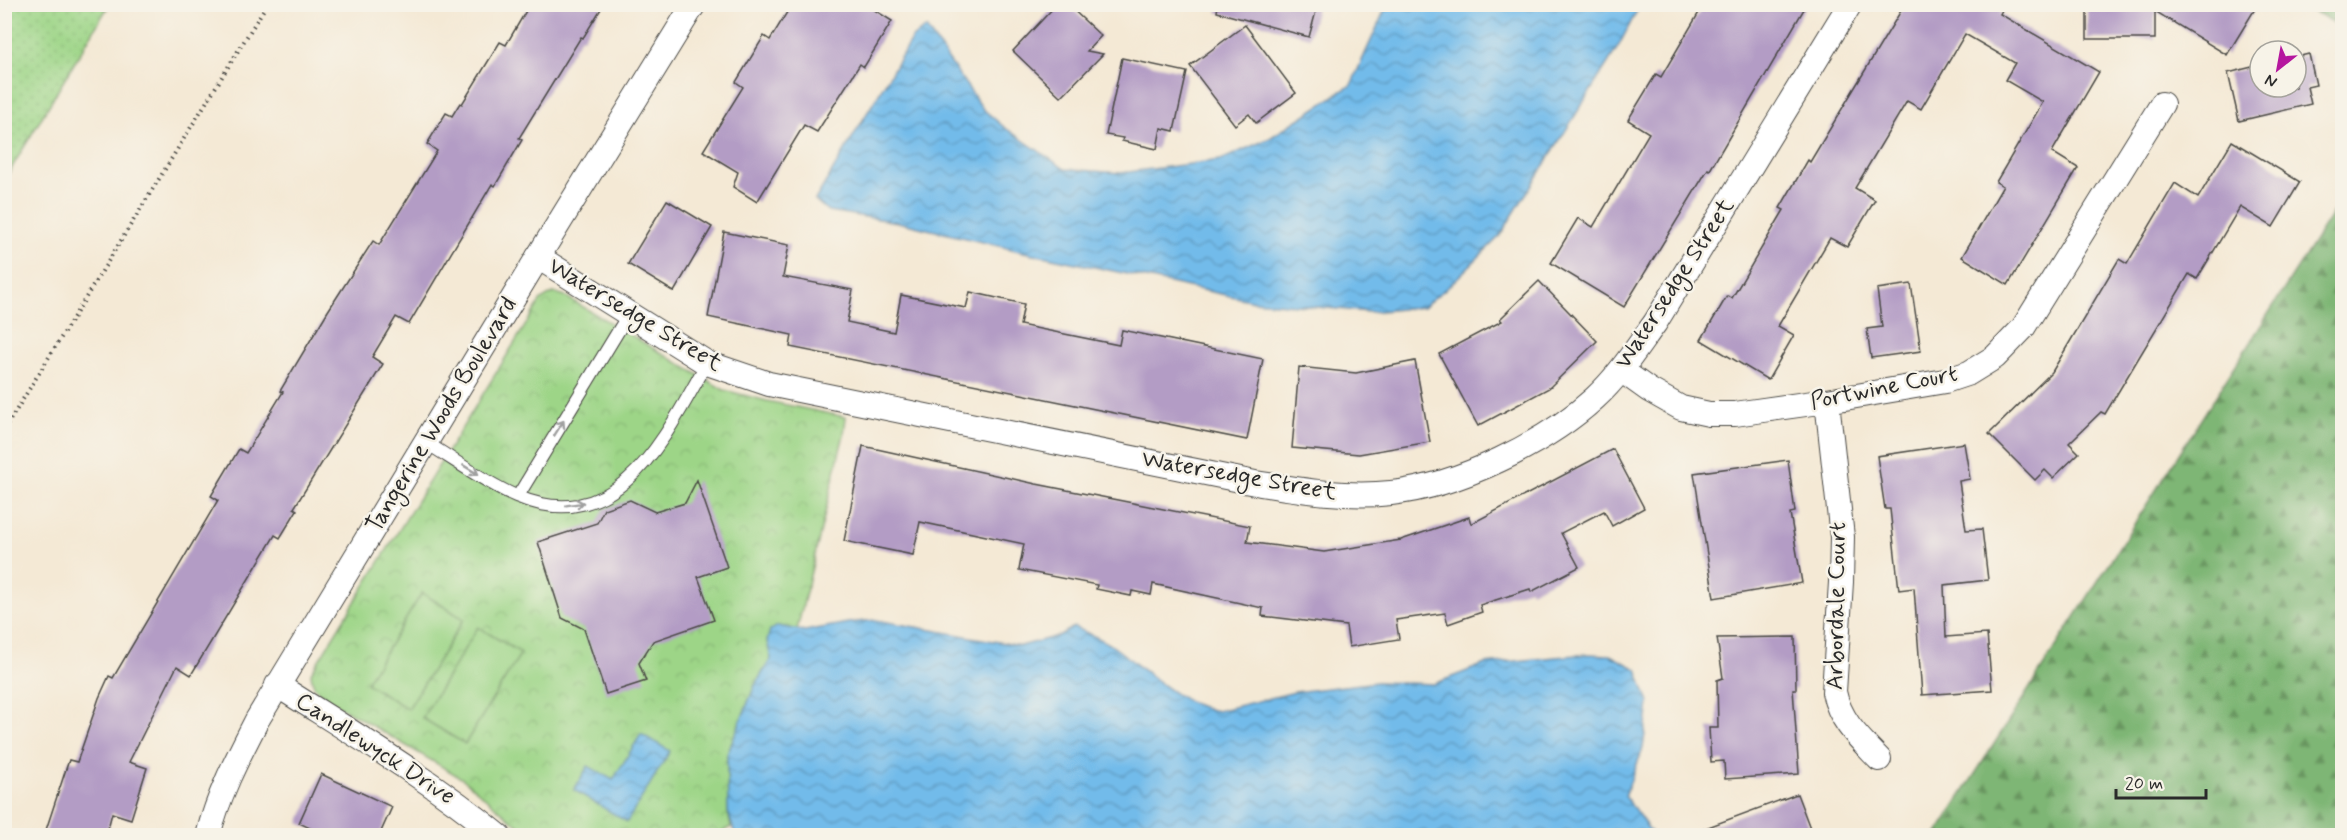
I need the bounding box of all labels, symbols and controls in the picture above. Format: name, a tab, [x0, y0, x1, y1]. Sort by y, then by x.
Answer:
north arrow	[2248, 39, 2308, 99]
text: N	[2261, 69, 2281, 92]
street label: Watersedge Street	[1608, 193, 1743, 376]
street label: Watersedge Street	[541, 251, 728, 381]
street label: Tangerine Woods Boulevard	[359, 291, 526, 540]
street label: Portwine Court	[1808, 359, 1960, 417]
one-way arrow	[553, 420, 565, 437]
street label: Watersedge Street	[1139, 444, 1339, 510]
one-way arrow	[462, 464, 479, 476]
one-way arrow	[565, 498, 584, 509]
street label: Arbordale Court	[1820, 522, 1854, 690]
street label: Candlewyck Drive	[289, 686, 461, 812]
scale bar	[2116, 762, 2206, 800]
text: 20 m	[2125, 772, 2163, 796]

